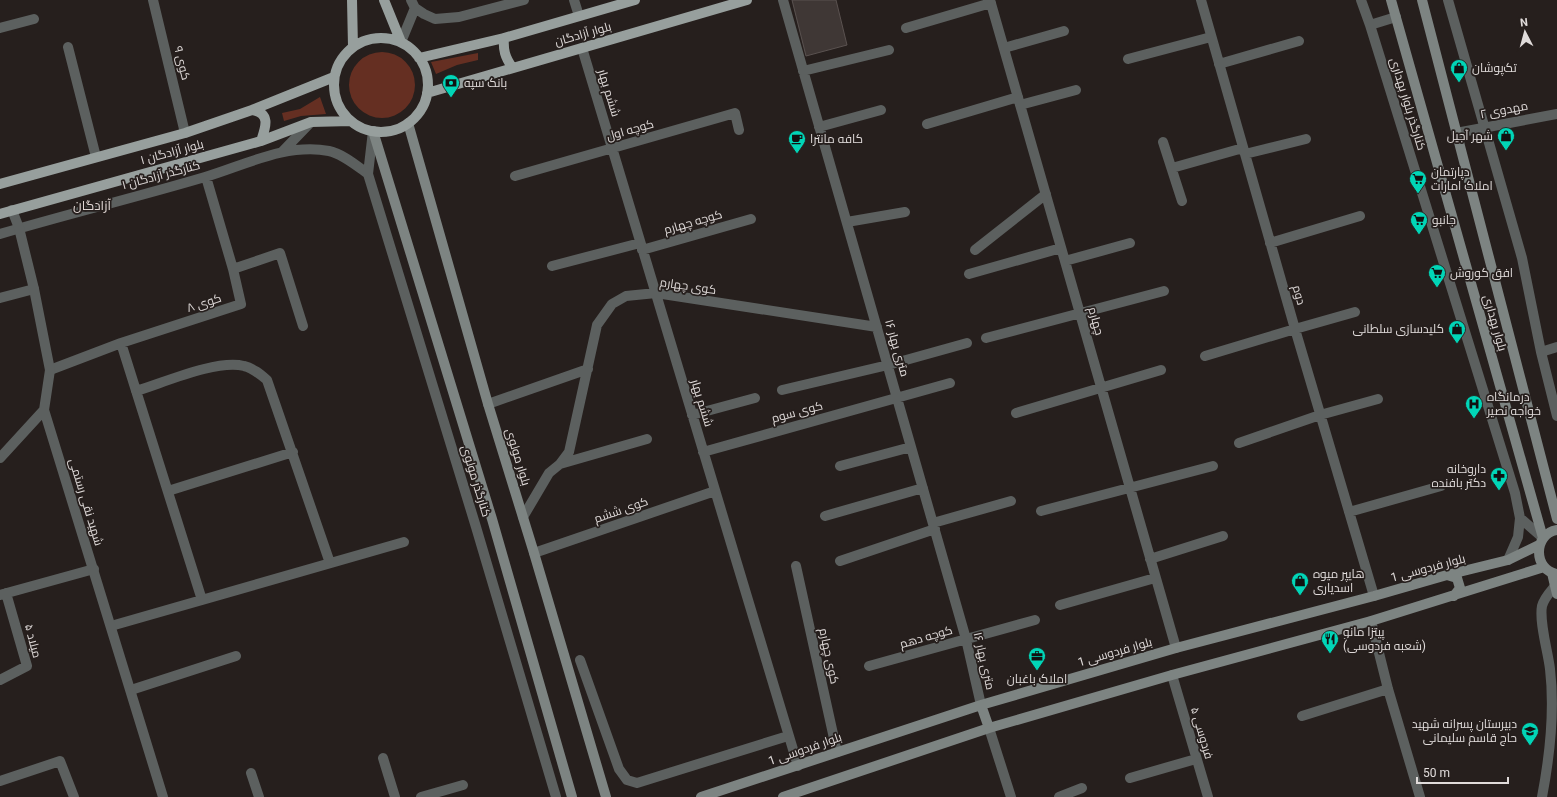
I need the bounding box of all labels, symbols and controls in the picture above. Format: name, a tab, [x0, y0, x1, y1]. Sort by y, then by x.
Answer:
north arrow	[1505, 12, 1545, 52]
text: N	[1519, 16, 1529, 29]
street label: بلوار آزادگان	[553, 19, 613, 49]
street label: کوی ۹	[171, 45, 193, 81]
street label: کنارگذر بلوار بهداری	[1387, 56, 1429, 152]
shop icon: تک‌پوشان	[1449, 58, 1469, 83]
place label: تک‌پوشان	[1472, 61, 1517, 77]
street label: ششم بهار	[594, 67, 623, 119]
bank icon: بانک سپه	[441, 73, 461, 98]
place label: بانک سپه	[464, 76, 507, 91]
street label: مهدوی ۲	[1479, 98, 1529, 122]
street label: کوچه اول	[605, 117, 656, 145]
shop icon: شهر آجیل	[1496, 126, 1516, 151]
cafe icon: کافه مانترا	[787, 129, 807, 154]
place label: شهر آجیل	[1447, 129, 1493, 143]
place label: کافه مانترا	[810, 132, 863, 146]
street label: بلوار آزادگان ۱	[139, 137, 205, 167]
street label: کنارگذر آزادگان ۱	[120, 158, 202, 192]
place label: دپارتمان املاک امارات	[1431, 165, 1493, 193]
supermarket icon: دپارتمان املاک امارات	[1408, 169, 1428, 194]
district label: آزادگان	[73, 198, 111, 213]
street label: کوچه چهارم	[662, 207, 724, 239]
supermarket icon: جانبو	[1409, 210, 1429, 235]
place label: جانبو	[1432, 213, 1456, 227]
supermarket icon: افق کوروش	[1427, 263, 1447, 288]
place label: افق کوروش	[1450, 266, 1513, 280]
street label: کوی چهارم	[659, 275, 717, 299]
street label: دوم	[1289, 284, 1309, 307]
street label: کوی ۸	[185, 291, 223, 315]
street label: بلوار بهداری	[1480, 293, 1510, 353]
street label: چهارم	[1083, 305, 1107, 337]
street label: ۱۶ متری بهار	[882, 318, 912, 378]
shop icon: کلیدسازی سلطانی	[1447, 319, 1467, 344]
place label: کلیدسازی سلطانی	[1353, 322, 1444, 336]
street label: ششم بهار	[687, 377, 716, 429]
place label: درمانگاه خواجه نصیر	[1486, 390, 1541, 418]
hospital icon: درمانگاه خواجه نصیر	[1464, 394, 1484, 419]
street label: کوی سوم	[770, 398, 824, 427]
street label: بلوار مولوی	[503, 427, 533, 487]
street label: کنارگذر مولوی	[458, 444, 494, 518]
street label: شهید نقی رستمی	[66, 457, 106, 547]
place label: داروخانه دکتر بافنده	[1432, 462, 1486, 490]
pharmacy icon: داروخانه دکتر بافنده	[1489, 466, 1509, 491]
street label: کوی ششم	[592, 494, 650, 527]
street label: بلوار فردوسی 1	[1389, 551, 1467, 585]
place label: هایپر میوه اسدیاری	[1313, 567, 1365, 595]
shop icon: هایپر میوه اسدیاری	[1290, 571, 1310, 596]
street label: میلاد ۵	[22, 622, 44, 660]
street label: کوچه دهم	[898, 623, 955, 653]
place label: پیتزا مانو (شعبه فردوسی)	[1343, 625, 1426, 653]
street label: کوی چهارم	[814, 627, 842, 686]
restaurant icon: پیتزا مانو (شعبه فردوسی)	[1320, 629, 1340, 654]
street label: ۱۶ متری بهار	[971, 631, 997, 691]
street label: بلوار فردوسی 1	[1076, 635, 1154, 669]
office icon: املاک باغبان	[1027, 646, 1047, 671]
place label: املاک باغبان	[1007, 672, 1067, 686]
street label: فردوسی ۵	[1188, 705, 1216, 761]
place label: دبیرستان پسرانه شهید حاج قاسم سلیمانی	[1412, 717, 1517, 746]
school or university icon: دبیرستان پسرانه شهید حاج قاسم سلیمانی	[1520, 721, 1540, 746]
street label: بلوار فردوسی 1	[766, 730, 844, 768]
scale bar	[1417, 759, 1508, 785]
text: 50 m	[1423, 766, 1450, 780]

